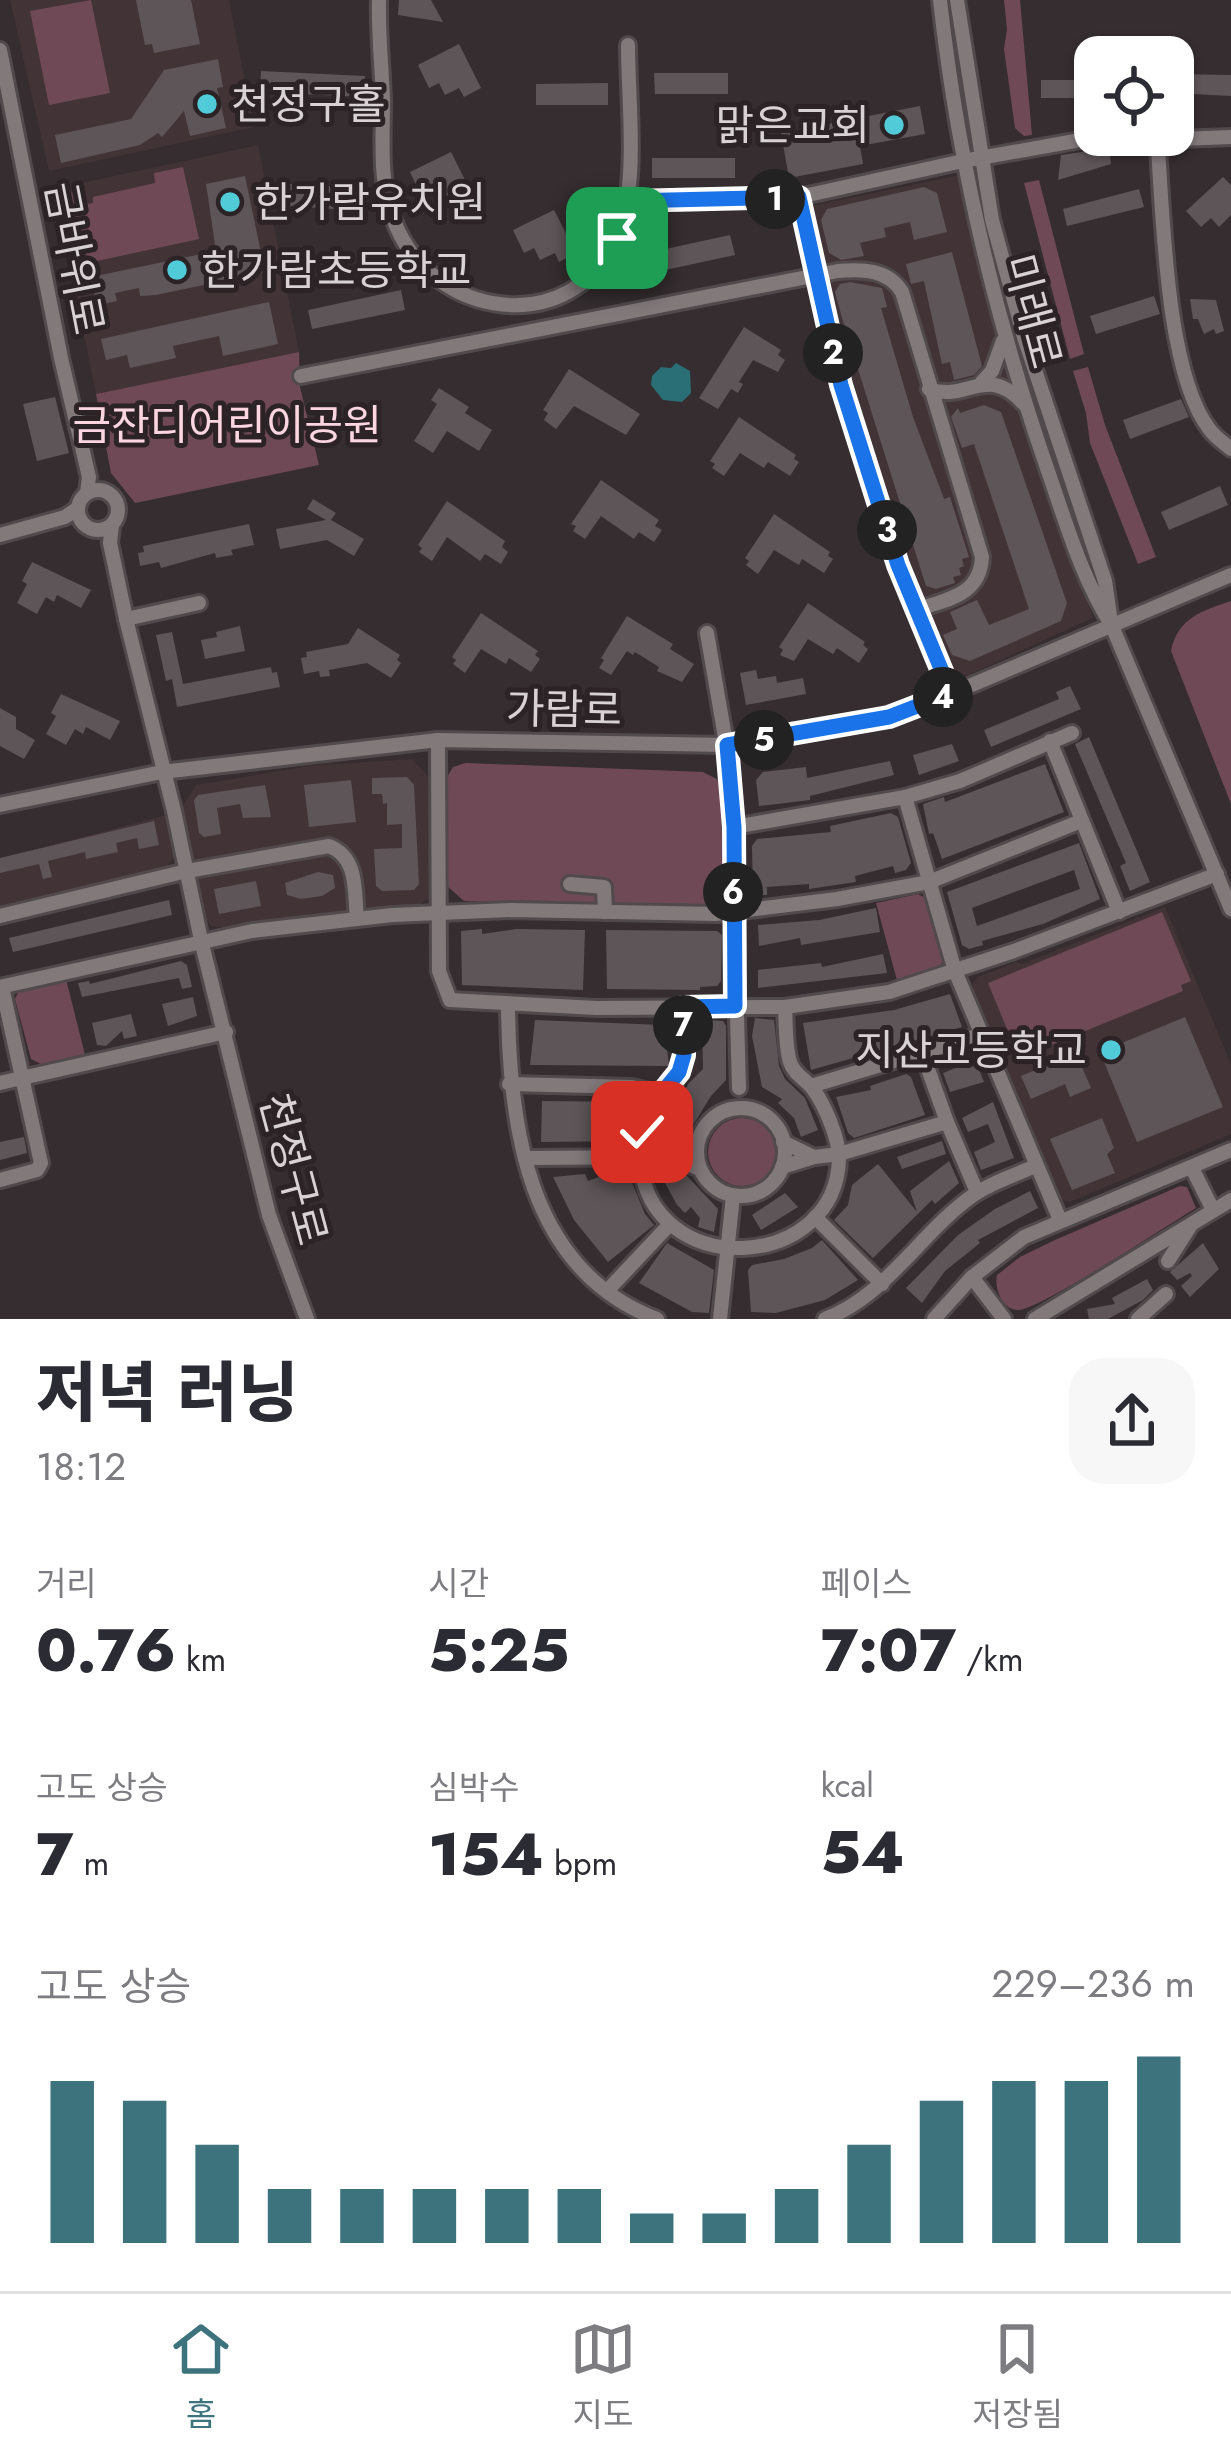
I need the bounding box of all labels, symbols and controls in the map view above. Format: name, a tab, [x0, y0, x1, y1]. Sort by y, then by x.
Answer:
map controls	[1074, 36, 1194, 156]
button: locate	[1074, 36, 1194, 156]
place label: 천정구홀	[231, 74, 386, 135]
marker: 천정구홀	[194, 91, 220, 117]
place label: 맑은교회	[715, 95, 870, 156]
marker: 맑은교회	[881, 112, 907, 138]
pin: 1	[745, 169, 805, 229]
place label: 한가람유치원	[254, 172, 486, 233]
text: 1	[767, 175, 783, 222]
street label: 금바위로	[30, 176, 119, 340]
pin	[566, 187, 668, 289]
marker: 한가람유치원	[217, 189, 243, 215]
icon: arrive	[584, 205, 650, 271]
place label: 한가람초등학교	[201, 240, 471, 301]
street label: 미래로	[988, 247, 1077, 375]
marker: 한가람초등학교	[164, 257, 190, 283]
pin: 2	[803, 323, 863, 383]
text: 2	[822, 329, 844, 376]
park label: 금잔디어린이공원	[72, 395, 382, 456]
pin: 3	[857, 500, 917, 560]
text: 3	[877, 506, 897, 553]
pin: 4	[913, 667, 973, 727]
text: 4	[931, 673, 955, 720]
street label: 가람로	[506, 678, 622, 741]
pin: 5	[734, 710, 794, 770]
text: 5	[753, 716, 775, 763]
pin: 6	[703, 862, 763, 922]
text: 6	[722, 868, 744, 915]
pin: 7	[653, 995, 713, 1055]
text: 7	[673, 1001, 693, 1048]
place label: 지산고등학교	[855, 1020, 1087, 1081]
marker: 지산고등학교	[1098, 1037, 1124, 1063]
pin	[591, 1081, 693, 1183]
street label: 천정구로	[244, 1087, 343, 1252]
icon: check	[609, 1099, 675, 1165]
text: 저녁 러닝	[36, 1345, 299, 1441]
button: share	[1069, 1358, 1195, 1484]
text: 18:12	[36, 1438, 126, 1495]
text: 거리	[36, 1560, 97, 1607]
text: 시간	[428, 1560, 489, 1607]
text: 페이스	[821, 1560, 912, 1607]
text: 0.76	[36, 1607, 176, 1694]
text: 5:25	[428, 1607, 569, 1694]
text: 7:07	[821, 1607, 956, 1694]
text: km	[176, 1636, 226, 1683]
text: /km	[956, 1636, 1024, 1683]
text: kcal	[821, 1762, 874, 1809]
text: 고도 상승	[36, 1764, 167, 1811]
text: 심박수	[428, 1764, 519, 1811]
text: 54	[821, 1809, 905, 1896]
text: 7	[36, 1811, 74, 1898]
text: 154	[428, 1811, 544, 1898]
text: m	[74, 1840, 109, 1887]
text: bpm	[544, 1840, 617, 1887]
text: 229–236 m	[991, 1955, 1195, 2012]
text: 고도 상승	[36, 1958, 191, 2015]
tab: 홈	[168, 2316, 234, 2438]
tab: 지도	[570, 2316, 636, 2438]
tab: 저장됨	[972, 2316, 1063, 2438]

